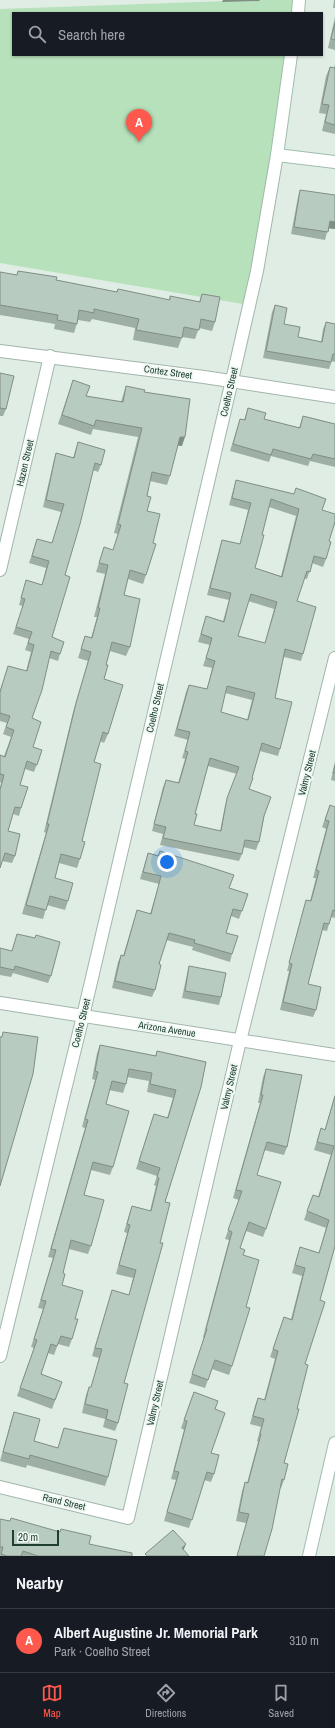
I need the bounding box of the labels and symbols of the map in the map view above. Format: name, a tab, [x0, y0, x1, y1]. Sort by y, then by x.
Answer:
pin: A	[126, 109, 152, 142]
street label: Cortez Street	[143, 362, 194, 382]
street label: Coelho Street	[217, 365, 241, 418]
street label: Hazen Street	[13, 438, 37, 488]
street label: Coelho Street	[143, 681, 167, 734]
street label: Valmy Street	[295, 748, 319, 797]
your location	[157, 852, 177, 872]
street label: Coelho Street	[69, 996, 94, 1049]
street label: Arizona Avenue	[136, 1018, 197, 1040]
street label: Valmy Street	[217, 1062, 241, 1111]
street label: Valmy Street	[143, 1378, 167, 1427]
street label: Rand Street	[41, 1491, 87, 1513]
scale bar	[12, 1528, 59, 1547]

